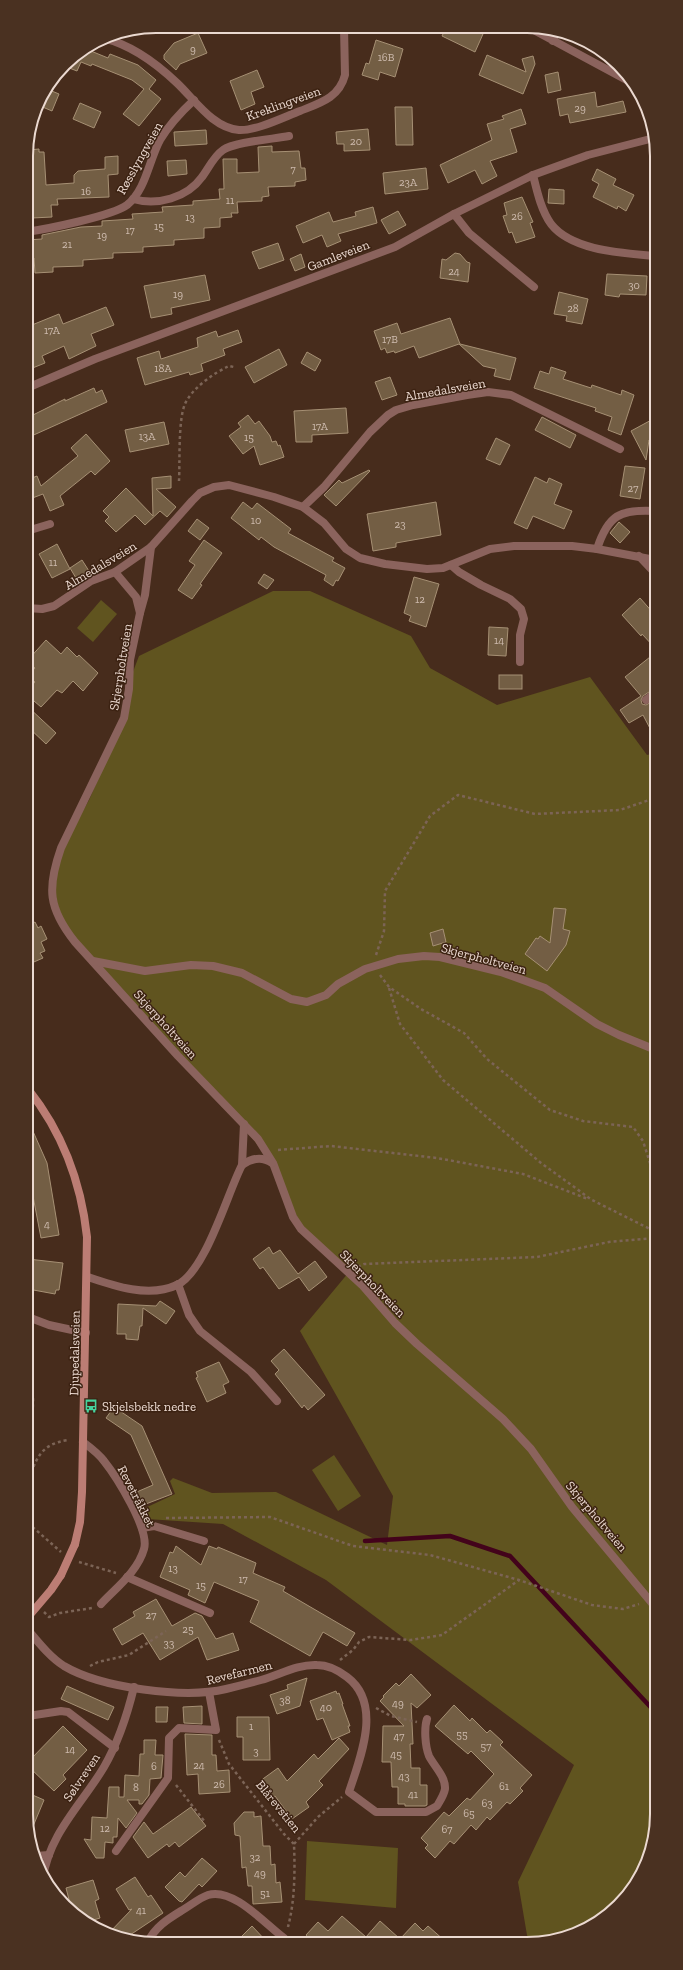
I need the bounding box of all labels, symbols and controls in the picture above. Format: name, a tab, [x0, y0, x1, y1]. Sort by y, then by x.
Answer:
house number: 9	[190, 43, 196, 56]
house number: 16B	[378, 51, 395, 64]
street label: Kreklingveien	[244, 83, 323, 124]
house number: 29	[574, 102, 586, 115]
street label: Røsslyngveien	[113, 119, 166, 197]
house number: 20	[350, 135, 362, 148]
house number: 7	[290, 163, 296, 176]
house number: 23A	[399, 176, 418, 189]
house number: 16	[81, 185, 91, 198]
house number: 11	[226, 194, 235, 207]
house number: 26	[511, 210, 523, 223]
house number: 13	[185, 211, 195, 224]
house number: 15	[154, 220, 164, 233]
house number: 17	[125, 224, 135, 237]
house number: 19	[97, 229, 107, 242]
street label: Gamleveien	[305, 237, 372, 274]
house number: 21	[62, 238, 73, 251]
house number: 24	[448, 265, 460, 278]
house number: 30	[628, 279, 640, 292]
house number: 19	[173, 288, 183, 301]
house number: 28	[567, 302, 579, 315]
house number: 17A	[44, 324, 61, 337]
house number: 17B	[382, 333, 398, 346]
house number: 18A	[154, 362, 173, 375]
street label: Almedalsveien	[404, 375, 487, 404]
house number: 17A	[312, 420, 329, 433]
house number: 13A	[139, 430, 156, 443]
house number: 15	[244, 431, 254, 444]
house number: 27	[628, 482, 638, 495]
house number: 10	[251, 514, 261, 527]
house number: 23	[394, 518, 406, 531]
street label: Almedalsveien	[61, 538, 140, 593]
house number: 11	[49, 556, 58, 569]
house number: 12	[415, 593, 425, 606]
street label: Skjerpholtveien	[106, 622, 136, 712]
house number: 14	[494, 634, 504, 647]
street label: Skjerpholtveien	[439, 940, 529, 978]
street label: Skjerpholtveien	[130, 987, 201, 1063]
house number: 4	[44, 1218, 50, 1231]
street label: Skjerpholtveien	[336, 1247, 409, 1321]
street label: Djupedalsveien	[66, 1310, 84, 1396]
bus stop icon: Skjelsbekk nedre	[83, 1398, 99, 1414]
place label: Skjelsbekk nedre	[102, 1399, 196, 1415]
street label: Revetråkket	[115, 1463, 159, 1530]
street label: Skjerpholtveien	[562, 1478, 631, 1556]
house number: 13	[168, 1562, 178, 1575]
house number: 17	[238, 1573, 248, 1586]
house number: 15	[196, 1579, 206, 1592]
house number: 27	[146, 1609, 156, 1622]
house number: 25	[182, 1623, 194, 1636]
house number: 33	[164, 1637, 174, 1650]
street label: Revefarmen	[205, 1657, 274, 1688]
house number: 38	[279, 1694, 291, 1707]
house number: 49	[392, 1697, 404, 1710]
house number: 40	[320, 1701, 332, 1714]
house number: 1	[249, 1720, 254, 1733]
house number: 55	[456, 1728, 468, 1741]
house number: 47	[394, 1730, 404, 1743]
house number: 57	[481, 1740, 491, 1753]
house number: 14	[65, 1743, 75, 1756]
house number: 3	[253, 1745, 259, 1758]
house number: 45	[390, 1748, 402, 1761]
street label: Sølvreven	[60, 1750, 103, 1804]
house number: 24	[193, 1759, 205, 1772]
house number: 6	[151, 1760, 157, 1773]
house number: 43	[398, 1770, 410, 1783]
street label: Blårevstien	[253, 1777, 305, 1836]
house number: 26	[213, 1778, 225, 1791]
house number: 61	[499, 1780, 510, 1793]
house number: 8	[133, 1781, 139, 1794]
house number: 41	[408, 1788, 419, 1801]
house number: 63	[481, 1797, 493, 1810]
house number: 65	[463, 1807, 475, 1820]
house number: 12	[100, 1822, 110, 1835]
house number: 67	[441, 1823, 453, 1836]
house number: 32	[249, 1851, 261, 1864]
house number: 49	[254, 1867, 266, 1880]
house number: 51	[260, 1887, 271, 1900]
house number: 41	[136, 1904, 147, 1917]

